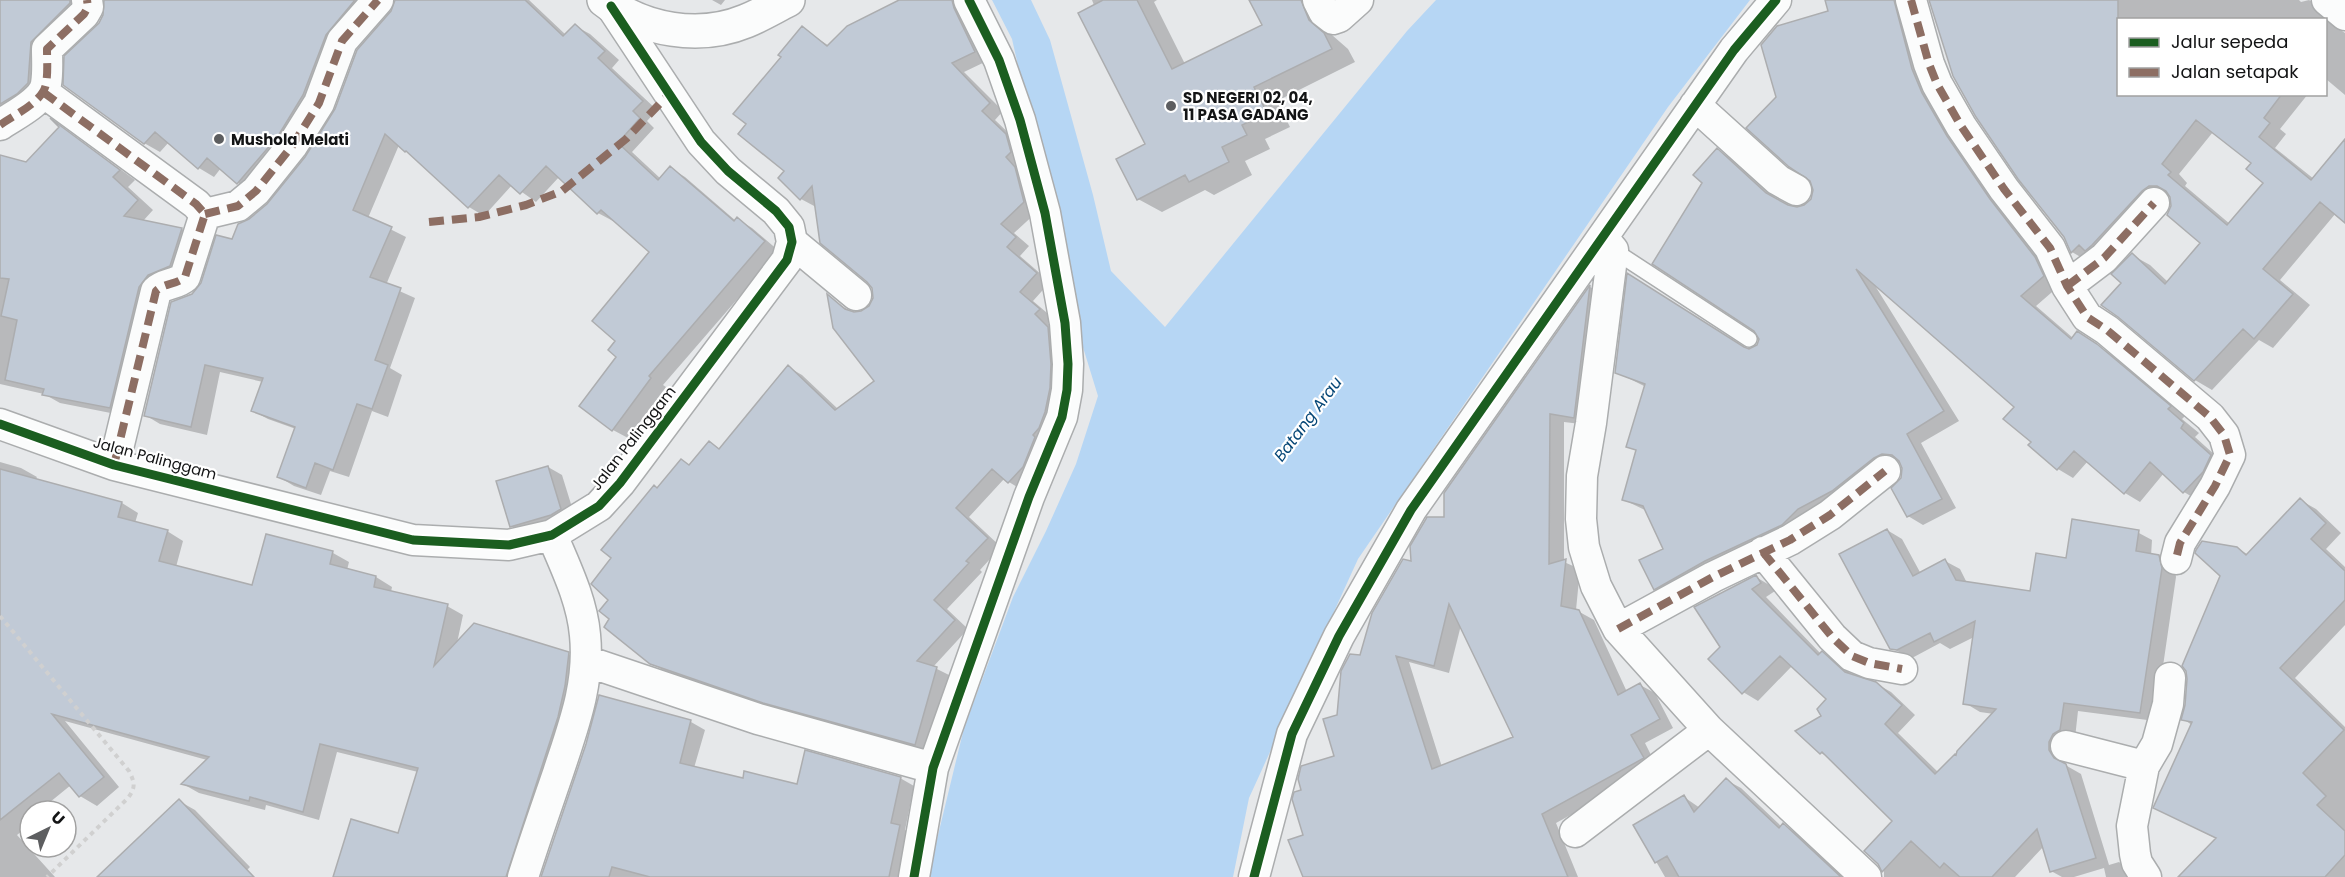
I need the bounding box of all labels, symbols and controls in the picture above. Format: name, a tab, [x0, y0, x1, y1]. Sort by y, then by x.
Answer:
legend	[2117, 18, 2327, 96]
text: Jalur sepeda	[2171, 29, 2288, 54]
text: Jalan setapak	[2171, 59, 2299, 84]
place label: SD NEGERI 02, 04, 11 PASA GADANG	[1183, 87, 1313, 125]
marker: SD NEGERI 02, 04, 11 PASA GADANG	[1164, 99, 1178, 113]
place label: Mushola Melati	[231, 129, 349, 150]
marker: Mushola Melati	[212, 132, 226, 146]
water label: Batang Arau	[1268, 372, 1348, 466]
street label: Jalan Palinggam	[586, 381, 680, 495]
street label: Jalan Palinggam	[91, 431, 219, 485]
north arrow	[18, 799, 78, 859]
text: U	[46, 806, 70, 831]

